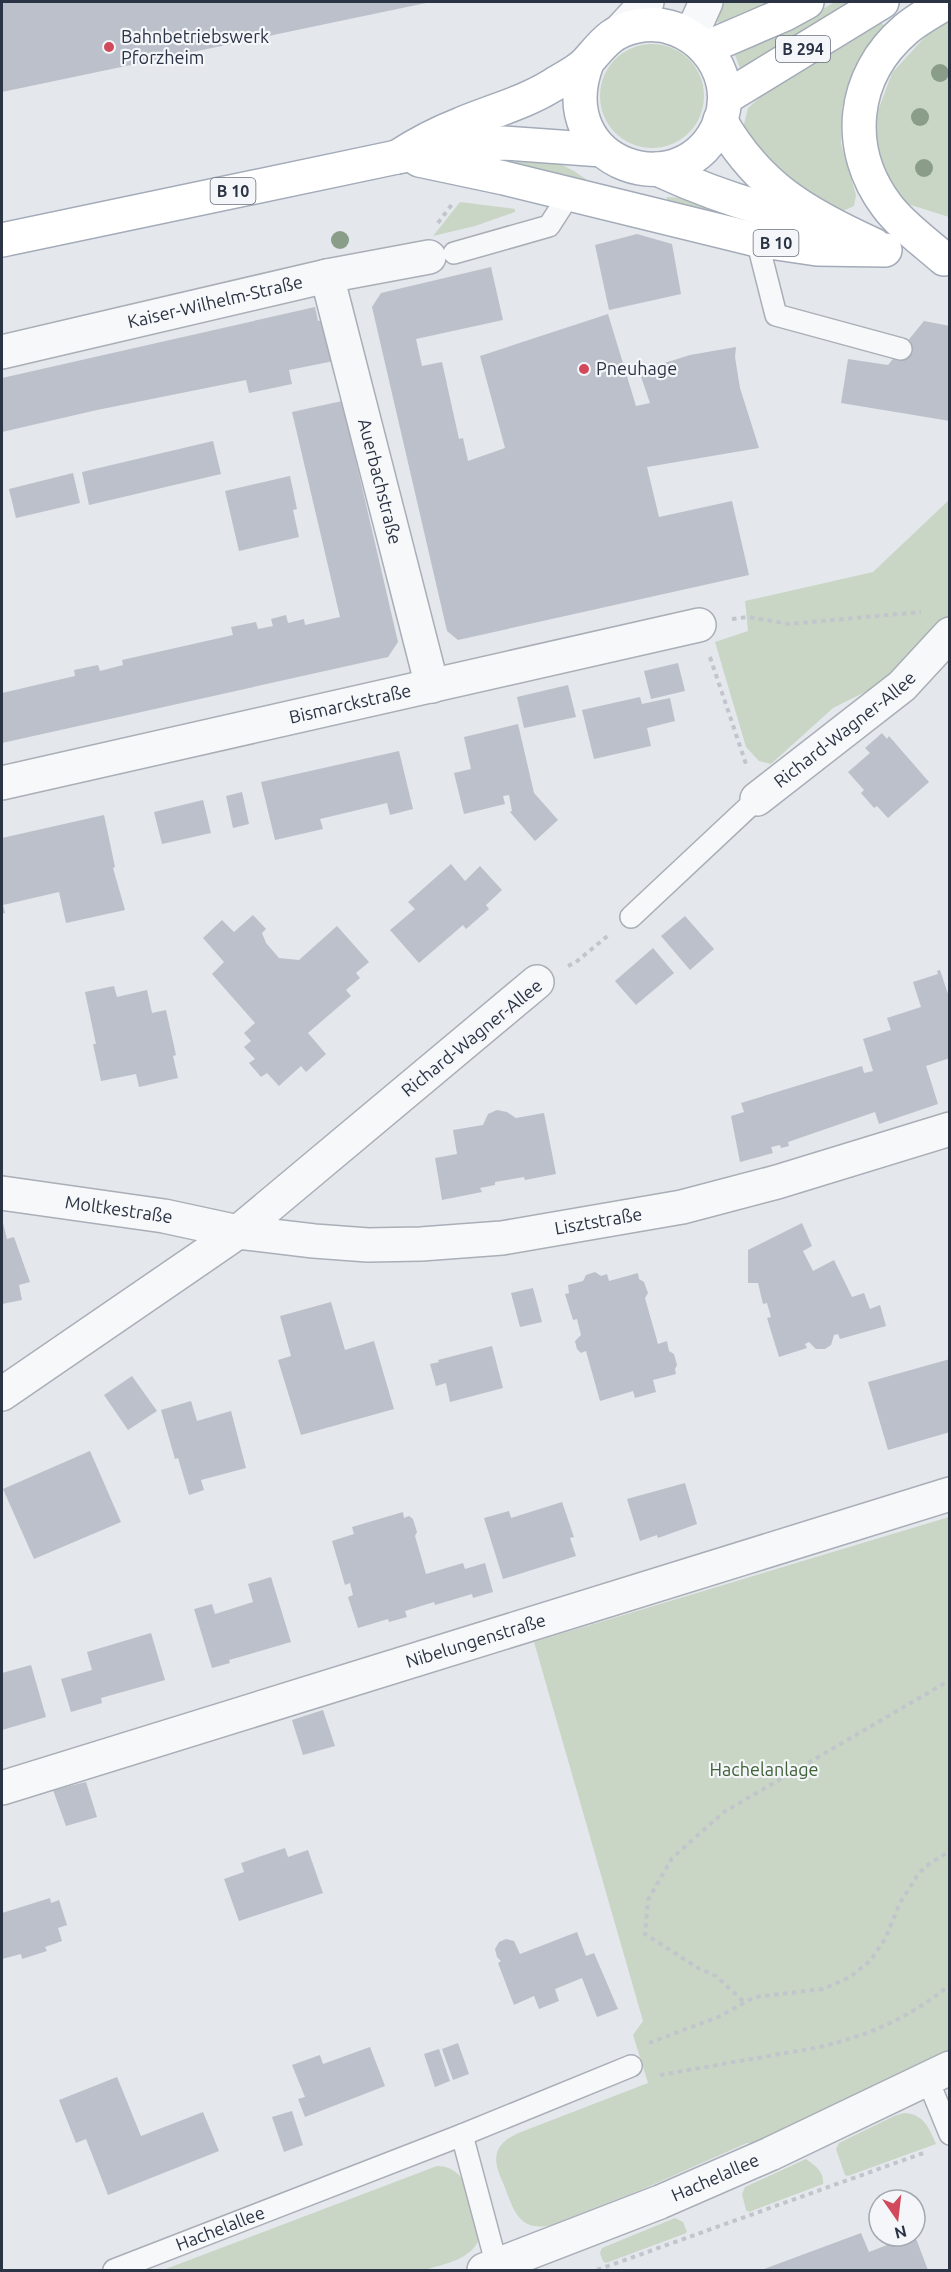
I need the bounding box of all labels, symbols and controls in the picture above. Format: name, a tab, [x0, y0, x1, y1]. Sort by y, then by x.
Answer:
place label: Bahnbetriebswerk Pforzheim	[121, 26, 269, 67]
road number: B 294	[776, 36, 830, 62]
marker: Bahnbetriebswerk Pforzheim	[102, 40, 116, 54]
road number: B 10	[210, 178, 256, 204]
road number: B 10	[754, 230, 798, 256]
street label: Kaiser-Wilhelm-Straße	[125, 271, 305, 331]
place label: Pneuhage	[596, 358, 677, 378]
marker: Pneuhage	[577, 362, 591, 376]
street label: Auerbachstraße	[355, 416, 406, 546]
street label: Richard-Wagner-Allee	[770, 667, 919, 791]
street label: Bismarckstraße	[287, 680, 413, 727]
street label: Richard-Wagner-Allee	[397, 974, 546, 1100]
street label: Moltkestraße	[64, 1191, 175, 1227]
street label: Lisztstraße	[553, 1203, 643, 1238]
street label: Nibelungenstraße	[403, 1609, 548, 1671]
park label: Hachelanlage	[710, 1759, 818, 1779]
street label: Hachelallee	[668, 2149, 762, 2205]
north arrow	[867, 2188, 927, 2248]
street label: Hachelallee	[173, 2202, 267, 2254]
text: N	[893, 2222, 909, 2243]

